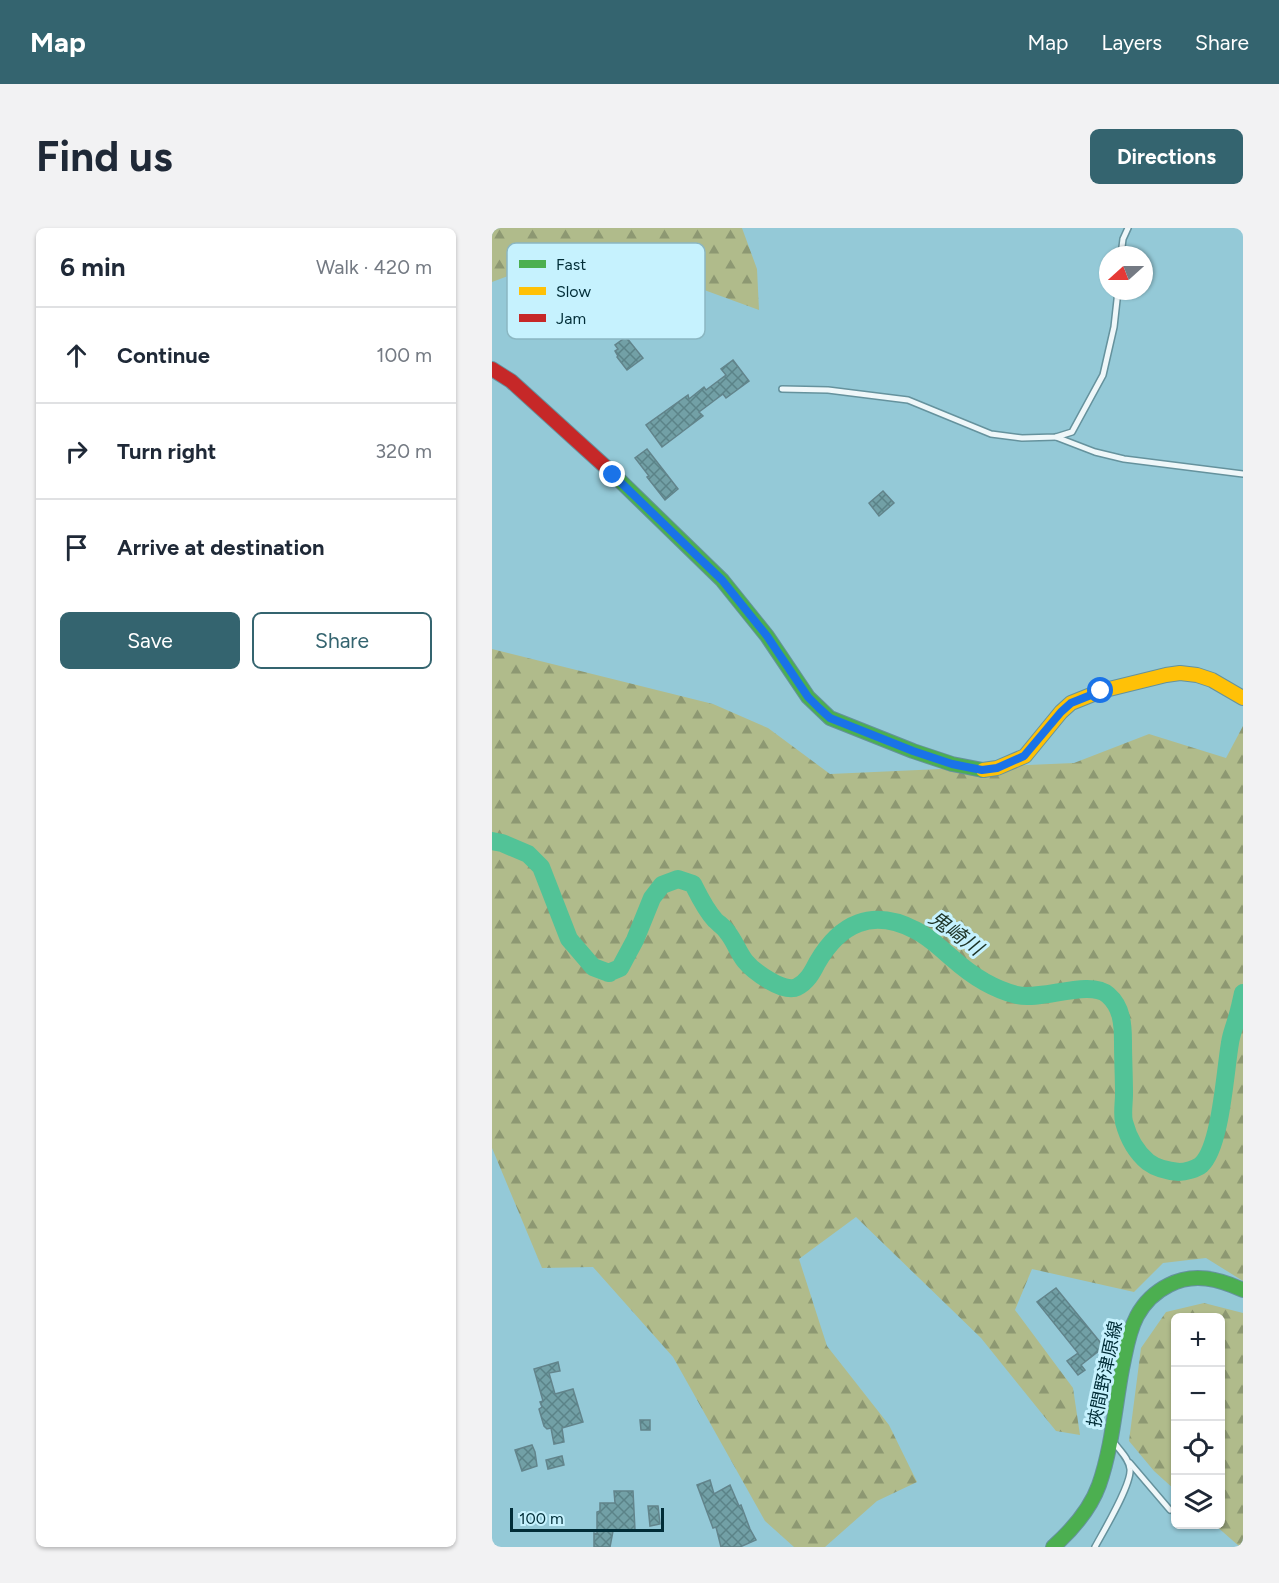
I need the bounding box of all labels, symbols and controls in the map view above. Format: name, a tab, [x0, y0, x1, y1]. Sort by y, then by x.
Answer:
text: Map	[30, 25, 86, 59]
text: Map	[1028, 30, 1068, 55]
text: Layers	[1101, 30, 1162, 55]
text: Share	[1195, 30, 1249, 55]
button: Directions	[1090, 129, 1243, 184]
text: Find us	[36, 131, 173, 182]
legend	[507, 243, 705, 339]
north arrow	[1099, 246, 1153, 300]
text: 6 min	[60, 251, 126, 283]
text: Walk · 420 m	[316, 255, 432, 279]
text: Fast	[556, 255, 586, 274]
text: Slow	[556, 282, 591, 301]
text: Jam	[556, 309, 586, 328]
icon: ahead	[60, 339, 93, 372]
text: Continue	[117, 342, 210, 369]
text: 100 m	[376, 343, 432, 367]
icon: right	[60, 435, 93, 468]
text: Turn right	[117, 438, 216, 465]
text: 320 m	[375, 439, 432, 463]
route end	[599, 461, 625, 487]
icon: arrive	[60, 531, 93, 564]
text: Arrive at destination	[117, 534, 325, 561]
button: Save	[60, 612, 240, 669]
button: Share	[252, 612, 432, 669]
route start	[1087, 677, 1113, 703]
water label: 鬼崎川	[925, 906, 989, 962]
map controls	[1171, 1313, 1225, 1529]
button: +	[1171, 1313, 1225, 1367]
street label: 挾間野津原線	[1083, 1319, 1127, 1429]
button: −	[1171, 1367, 1225, 1421]
button: locate	[1171, 1421, 1225, 1475]
button: layers	[1171, 1475, 1225, 1529]
scale bar	[510, 1505, 664, 1532]
text: 100 m	[519, 1509, 564, 1528]

